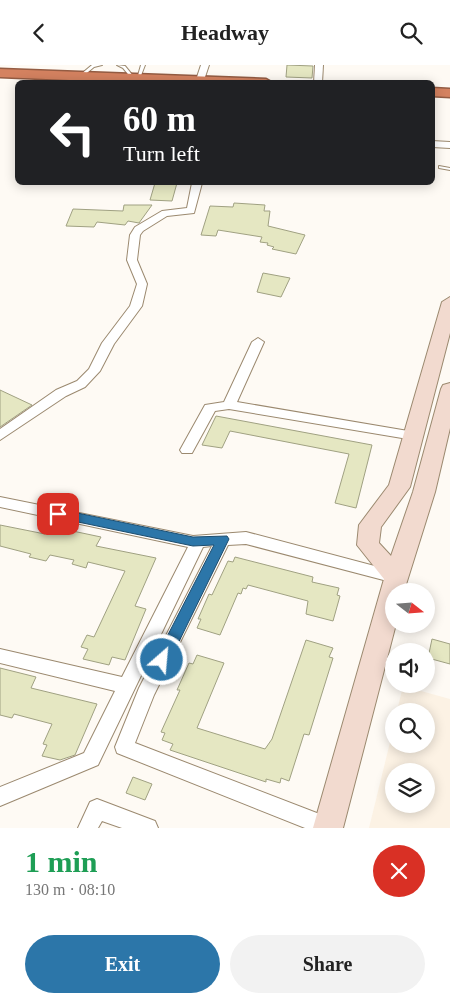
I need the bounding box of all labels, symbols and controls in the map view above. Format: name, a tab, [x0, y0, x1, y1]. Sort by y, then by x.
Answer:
icon: back	[25, 19, 53, 47]
icon: search	[397, 19, 425, 47]
text: Headway	[181, 20, 269, 45]
icon: left	[40, 100, 105, 165]
text: 60 m	[123, 100, 196, 139]
text: Turn left	[123, 141, 200, 166]
pin	[37, 493, 79, 535]
icon: arrive	[44, 500, 72, 528]
north arrow	[385, 583, 435, 633]
map controls	[385, 583, 435, 813]
position arrow	[135, 633, 187, 685]
button: sound	[385, 643, 435, 693]
button: search	[385, 703, 435, 753]
button: layers	[385, 763, 435, 813]
text: 1 min	[25, 845, 98, 878]
button: close	[373, 845, 425, 897]
text: 130 m · 08:10	[25, 881, 115, 898]
button: Exit	[25, 935, 220, 993]
button: Share	[230, 935, 425, 993]

